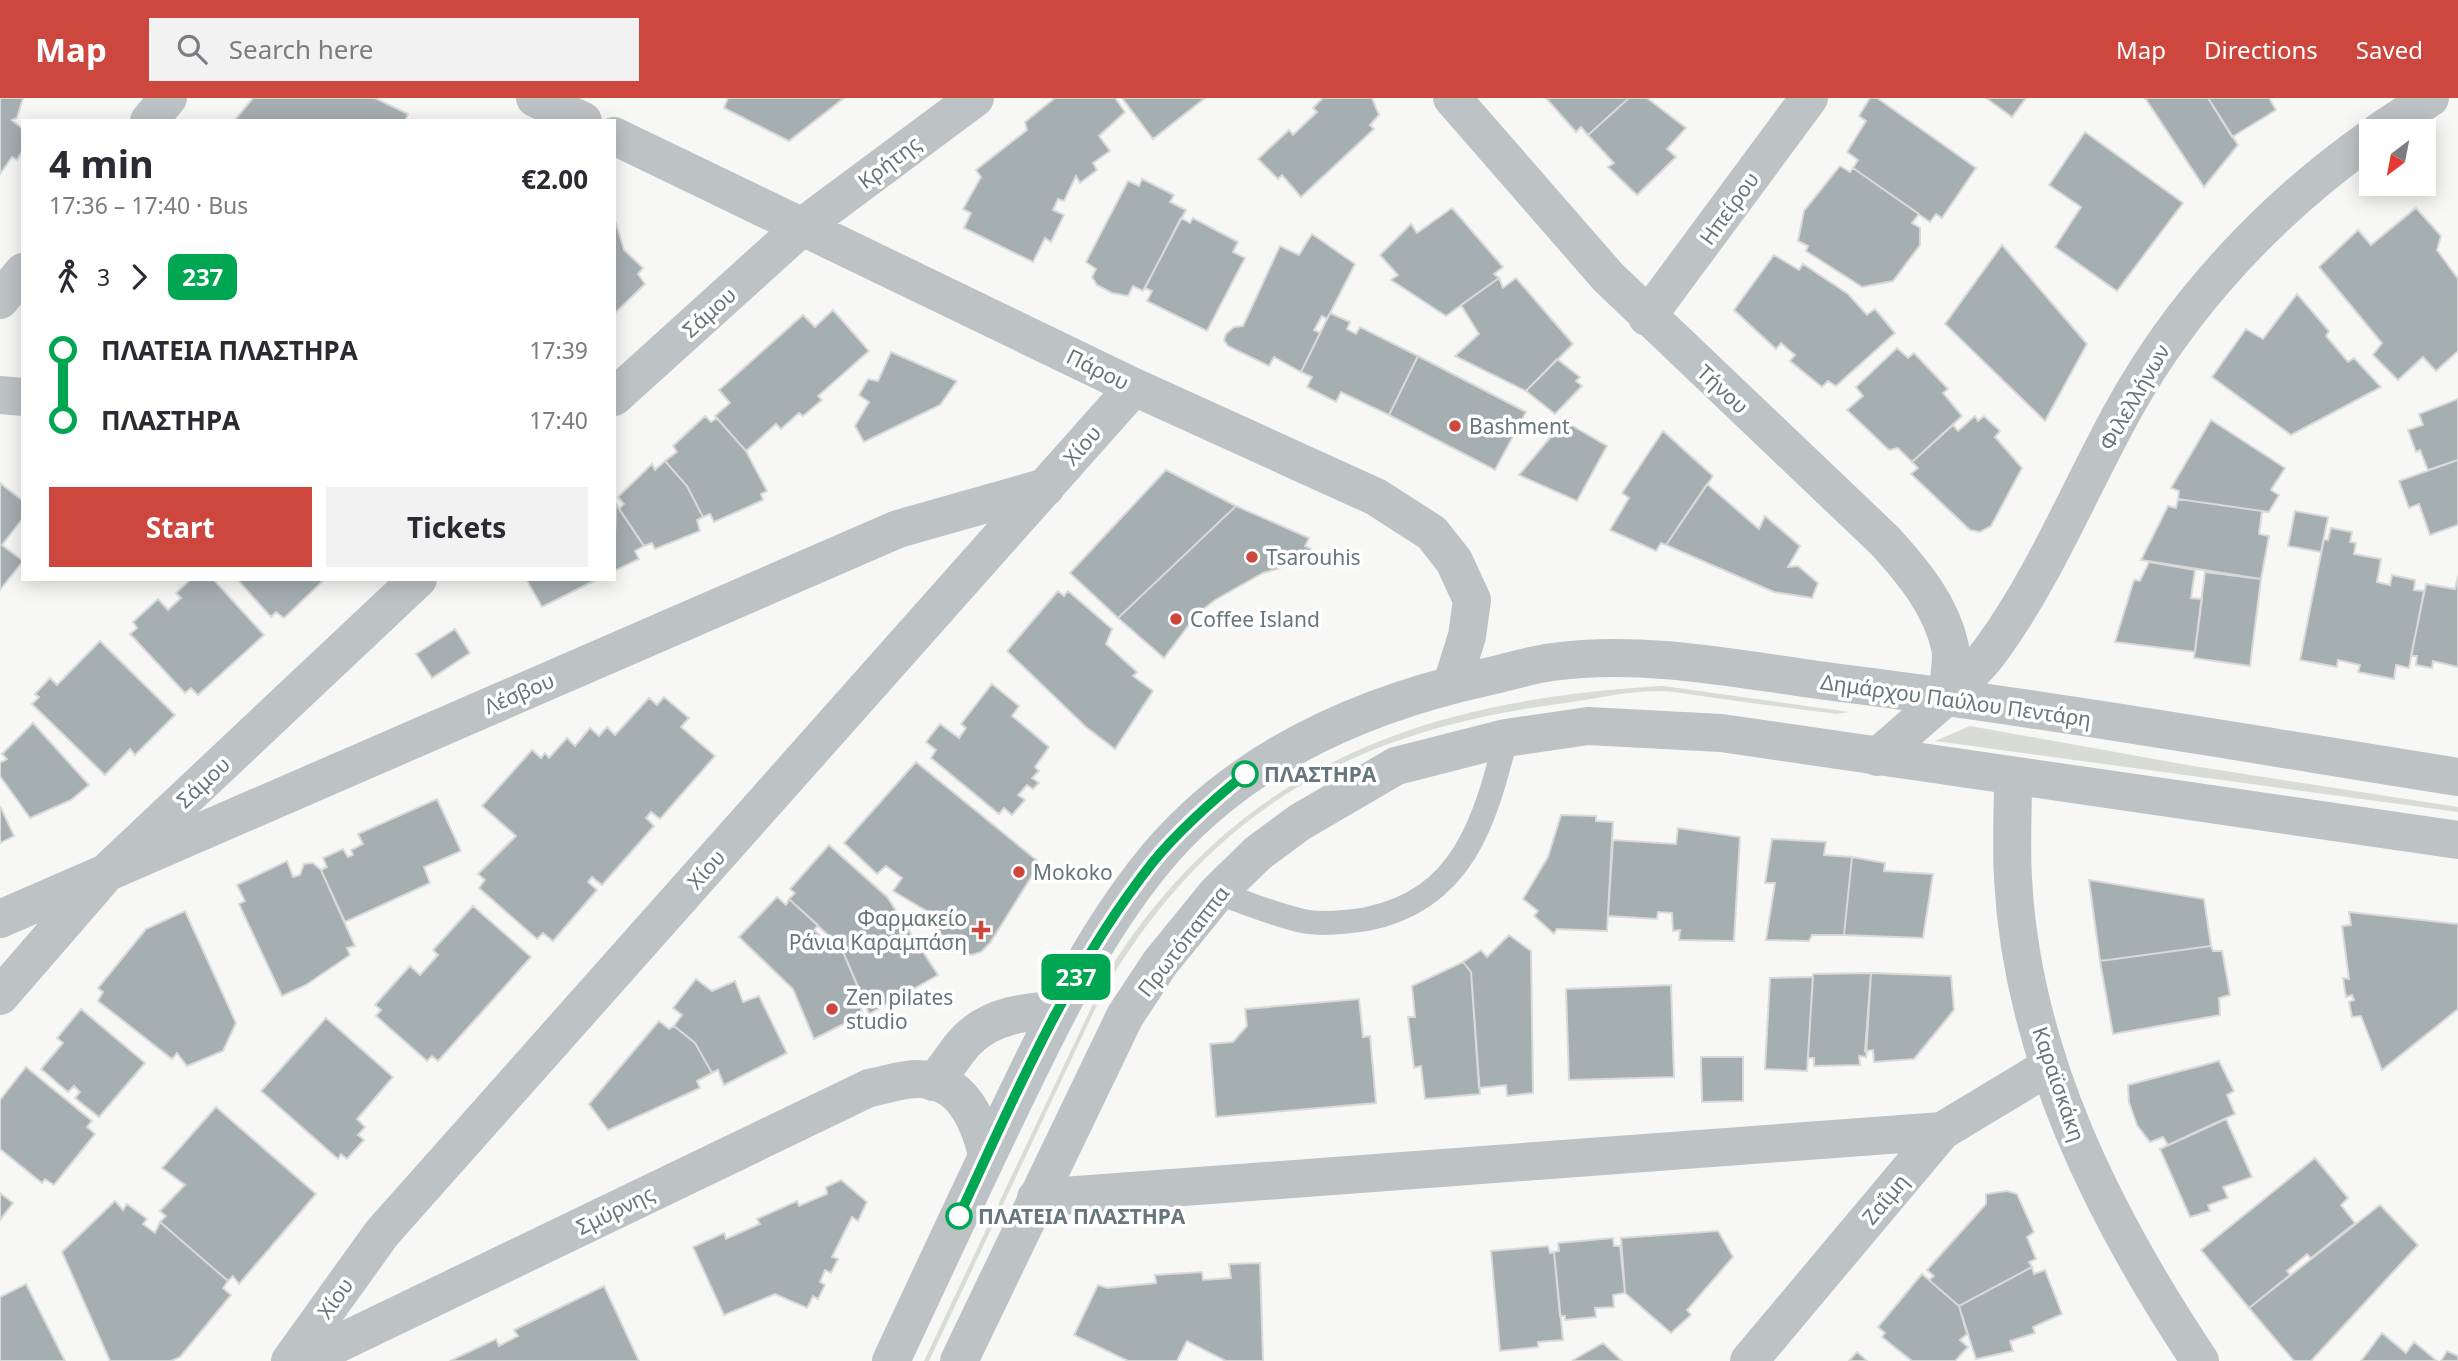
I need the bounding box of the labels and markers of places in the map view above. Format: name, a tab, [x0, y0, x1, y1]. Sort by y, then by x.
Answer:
place label: Bashment	[1469, 412, 1570, 440]
marker: Bashment	[1447, 418, 1463, 434]
place label: Tsarouhis	[1266, 543, 1361, 571]
marker: Tsarouhis	[1244, 549, 1260, 565]
place label: Coffee Island	[1190, 605, 1320, 633]
marker: Coffee Island	[1168, 611, 1184, 627]
place label: ΠΛΑΣΤΗΡΑ	[1264, 760, 1377, 788]
marker: ΠΛΑΣΤΗΡΑ	[1232, 761, 1258, 787]
place label: Mokoko	[1033, 858, 1113, 886]
marker: Mokoko	[1011, 864, 1027, 880]
place label: Φαρμακείο Ράνια Καραμπάση	[789, 904, 967, 956]
marker: Φαρμακείο Ράνια Καραμπάση	[973, 922, 989, 938]
place label: Zen pilates studio	[846, 983, 953, 1035]
marker: Zen pilates studio	[824, 1001, 840, 1017]
place label: ΠΛΑΤΕΙΑ ΠΛΑΣΤΗΡΑ	[978, 1202, 1186, 1230]
marker: ΠΛΑΤΕΙΑ ΠΛΑΣΤΗΡΑ	[946, 1203, 972, 1229]

